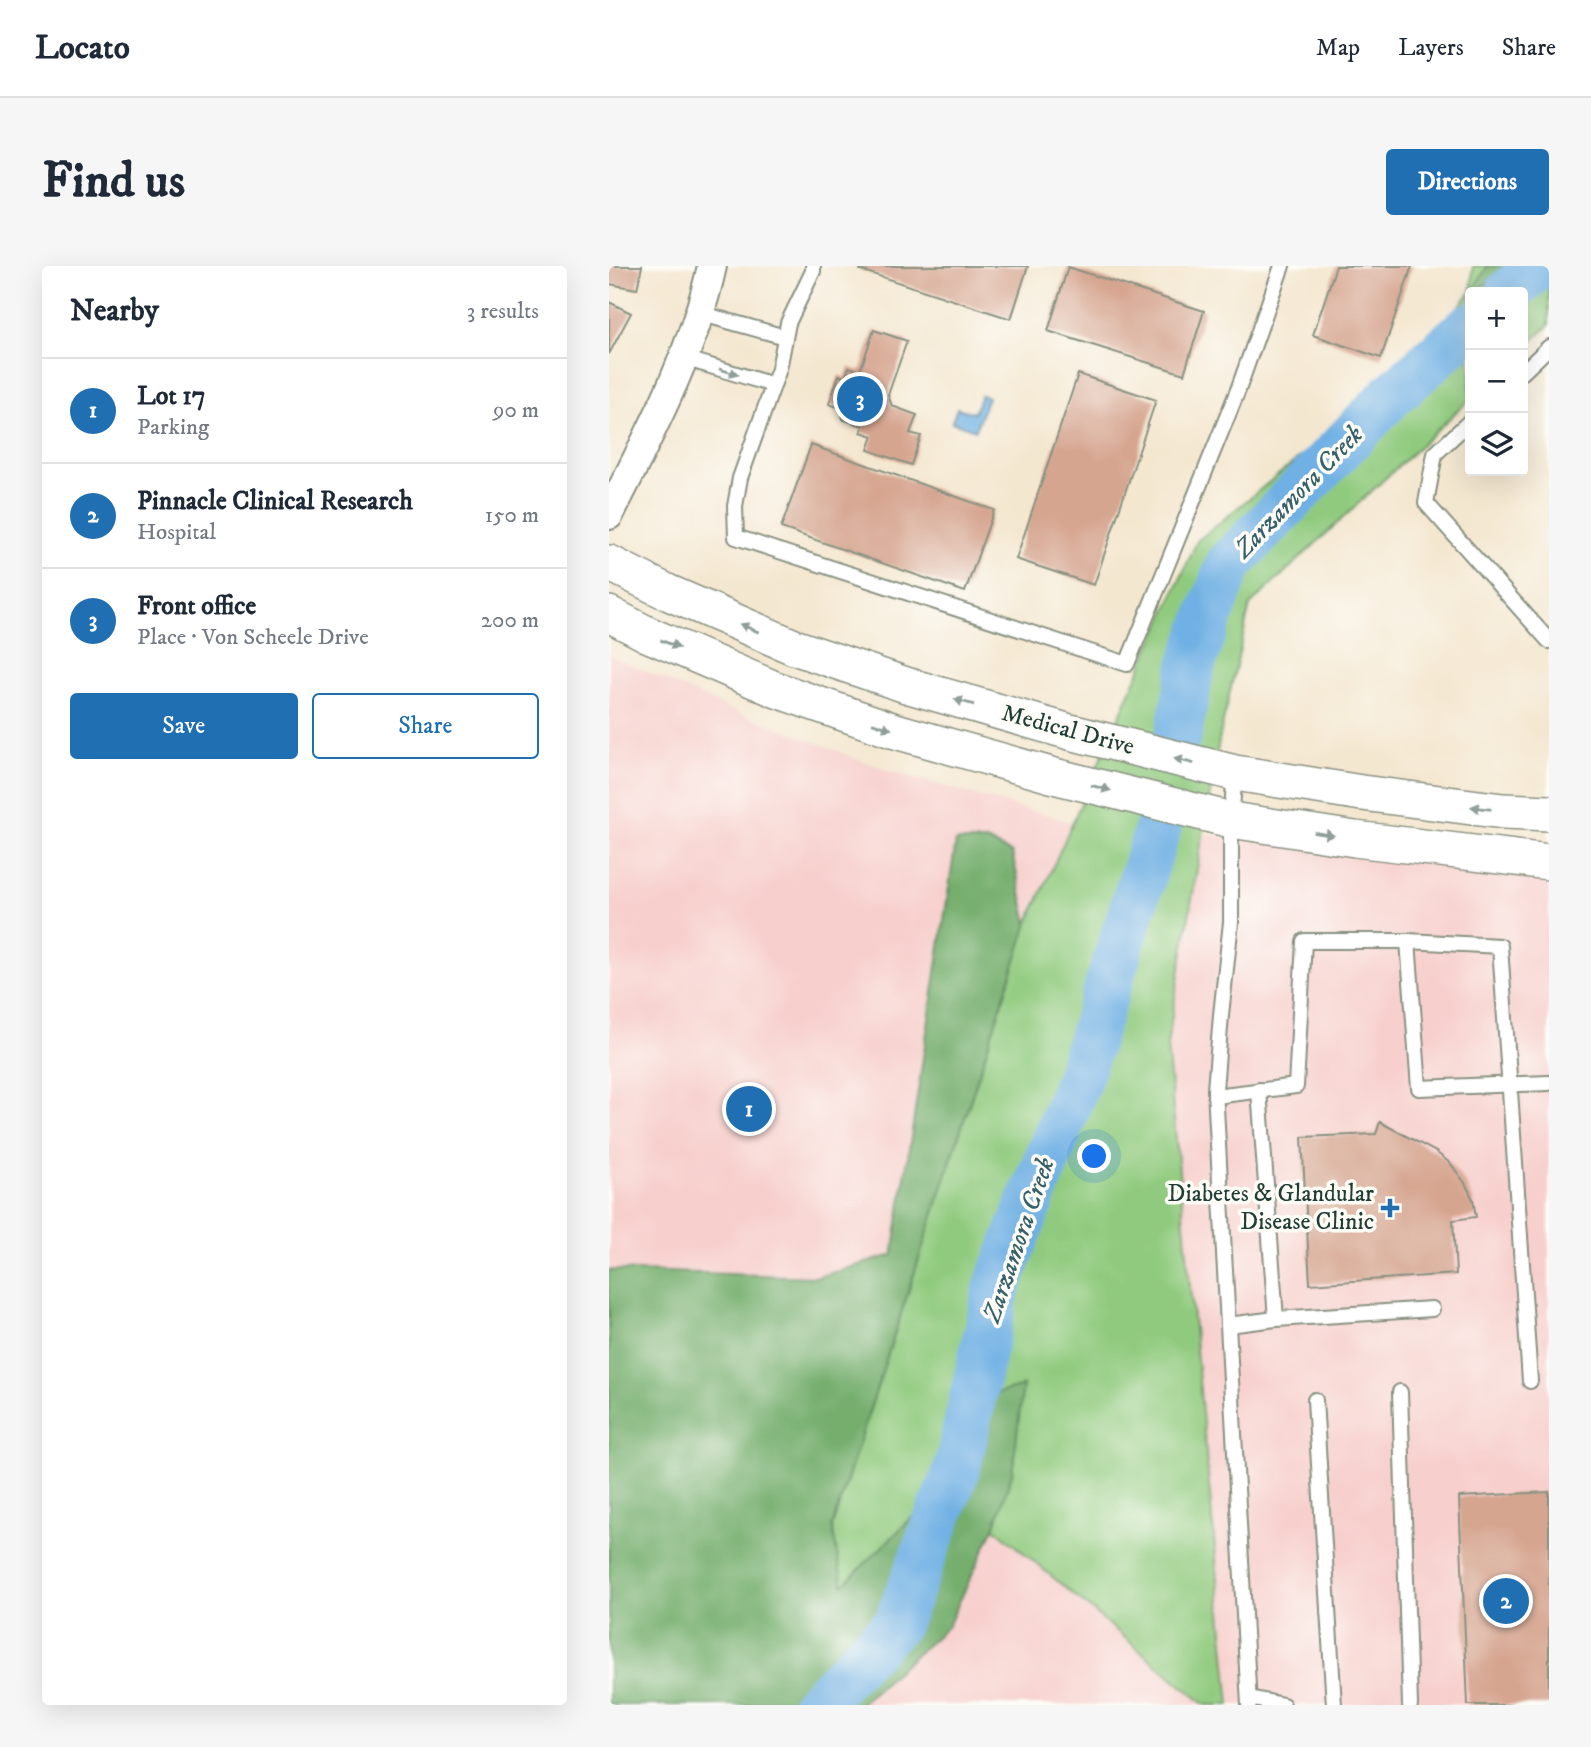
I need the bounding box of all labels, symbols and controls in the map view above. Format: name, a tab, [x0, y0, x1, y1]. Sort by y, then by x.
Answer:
text: Locato	[35, 28, 130, 69]
text: Map	[1316, 33, 1360, 63]
text: Layers	[1398, 33, 1464, 63]
text: Share	[1502, 33, 1556, 63]
button: Directions	[1386, 149, 1549, 215]
text: Find us	[42, 151, 185, 213]
map controls	[1465, 287, 1528, 476]
button: +	[1465, 287, 1528, 350]
text: Nearby	[70, 293, 159, 330]
text: 3 results	[467, 297, 539, 326]
button: −	[1465, 350, 1528, 413]
one-way arrow	[718, 367, 739, 377]
pin: 3	[837, 373, 883, 425]
text: Lot 17	[137, 380, 206, 413]
text: 1	[89, 396, 97, 425]
text: 90 m	[493, 396, 539, 425]
text: Parking	[137, 413, 209, 442]
button: layers	[1465, 413, 1528, 476]
water label: Zarzamora Creek	[1226, 419, 1371, 567]
text: Pinnacle Clinical Research	[137, 485, 413, 518]
text: 2	[87, 501, 99, 530]
text: 150 m	[485, 501, 539, 530]
text: Hospital	[137, 518, 216, 547]
text: Front office	[137, 590, 256, 623]
text: 3	[89, 606, 97, 635]
text: 200 m	[481, 606, 539, 635]
one-way arrow	[739, 622, 760, 633]
text: Place · Von Scheele Drive	[137, 623, 369, 652]
one-way arrow	[660, 639, 681, 650]
button: Save	[70, 693, 298, 759]
button: Share	[312, 693, 539, 759]
one-way arrow	[953, 696, 975, 707]
street label: Medical Drive	[998, 698, 1138, 762]
one-way arrow	[872, 721, 893, 732]
one-way arrow	[1173, 755, 1195, 766]
one-way arrow	[1090, 783, 1112, 794]
one-way arrow	[1470, 802, 1492, 813]
one-way arrow	[1313, 829, 1335, 840]
pin: 1	[726, 1083, 772, 1135]
your location	[1077, 1139, 1111, 1173]
water label: Zarzamora Creek	[975, 1153, 1063, 1329]
place label: Diabetes & Glandular Disease Clinic	[1168, 1179, 1374, 1237]
marker: Diabetes & Glandular Disease Clinic	[1380, 1198, 1400, 1218]
pin: 2	[1483, 1575, 1529, 1627]

